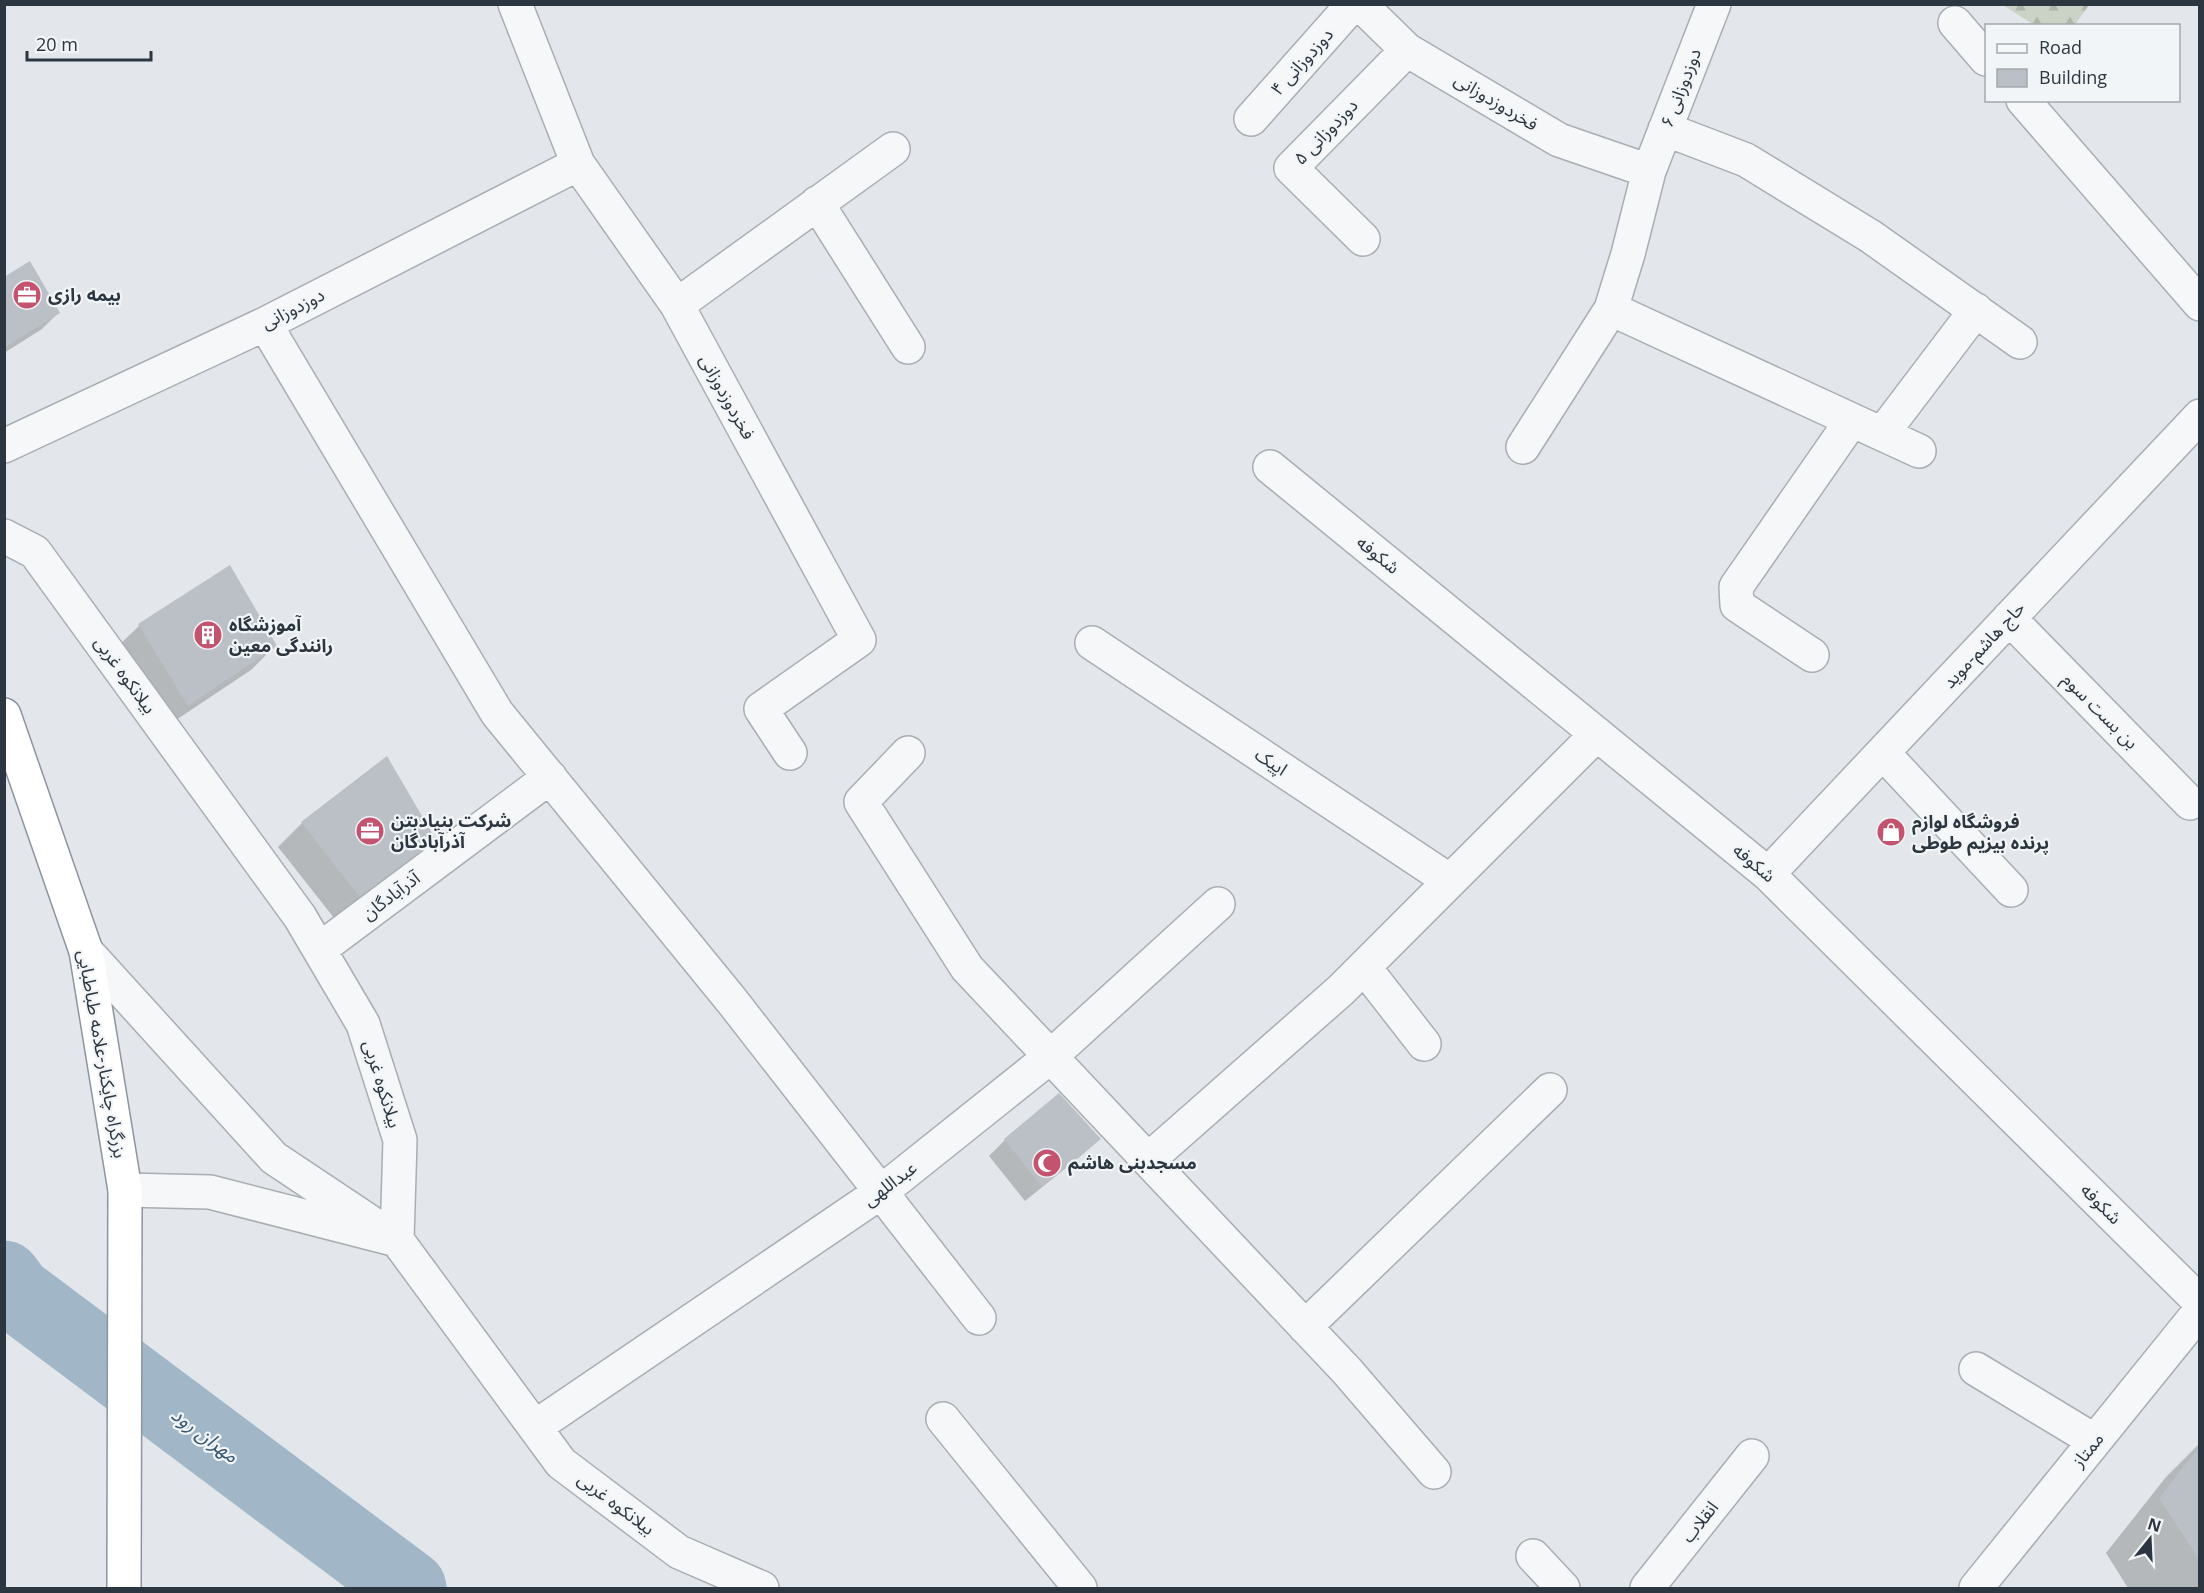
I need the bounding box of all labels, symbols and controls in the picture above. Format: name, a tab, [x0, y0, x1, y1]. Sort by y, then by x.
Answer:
street label: دوزدوزانی ۴	[1265, 23, 1338, 100]
scale bar	[27, 24, 152, 62]
legend	[1985, 24, 2180, 102]
text: 20 m	[36, 32, 78, 56]
text: Road	[2039, 35, 2082, 59]
street label: دوزدوزانی ۶	[1654, 45, 1706, 131]
text: Building	[2039, 65, 2107, 89]
street label: فخردوزدوزانی	[1450, 67, 1543, 136]
street label: دوزدوزانی ۵	[1288, 93, 1363, 169]
office icon: بیمه رازی	[11, 279, 43, 311]
place label: بیمه رازی	[48, 282, 121, 306]
street label: دوزدوزانی	[257, 282, 328, 334]
street label: فخردوزدوزانی	[695, 350, 761, 443]
street label: شکوفه	[1352, 530, 1405, 579]
street label: حاج هاشم-موید	[1937, 596, 2031, 694]
place label: آموزشگاه رانندگی معین	[229, 612, 333, 657]
building icon: آموزشگاه رانندگی معین	[192, 619, 224, 651]
street label: بیلانکوه غربی	[89, 631, 162, 718]
street label: بن بست سوم	[2055, 667, 2144, 756]
street label: اپیک	[1251, 742, 1292, 781]
place label: شرکت بنیادبتن آذرآبادگان	[391, 808, 511, 853]
place label: فروشگاه لوازم پرنده بیزیم طوطی	[1912, 809, 2049, 856]
office icon: شرکت بنیادبتن آذرآبادگان	[354, 815, 386, 847]
shop icon: فروشگاه لوازم پرنده بیزیم طوطی	[1875, 816, 1907, 848]
street label: شکوفه	[1728, 837, 1781, 887]
street label: آذرآبادگان	[356, 865, 425, 925]
street label: بزرگراه چایکنار-علامه طباطبایی	[73, 948, 133, 1160]
street label: بیلانکوه غربی	[358, 1037, 408, 1131]
mosque icon: مسجدبنی هاشم	[1031, 1147, 1063, 1179]
place label: مسجدبنی هاشم	[1068, 1150, 1197, 1176]
street label: عبداللهی	[858, 1155, 921, 1211]
street label: شکوفه	[2076, 1178, 2127, 1229]
water label: مهران رود	[166, 1400, 245, 1469]
street label: ممتاز	[2065, 1427, 2109, 1473]
street label: بیلانکوه غربی	[573, 1466, 660, 1540]
street label: انقلاب	[1675, 1496, 1723, 1547]
north arrow	[2120, 1509, 2180, 1569]
text: N	[2145, 1512, 2164, 1537]

